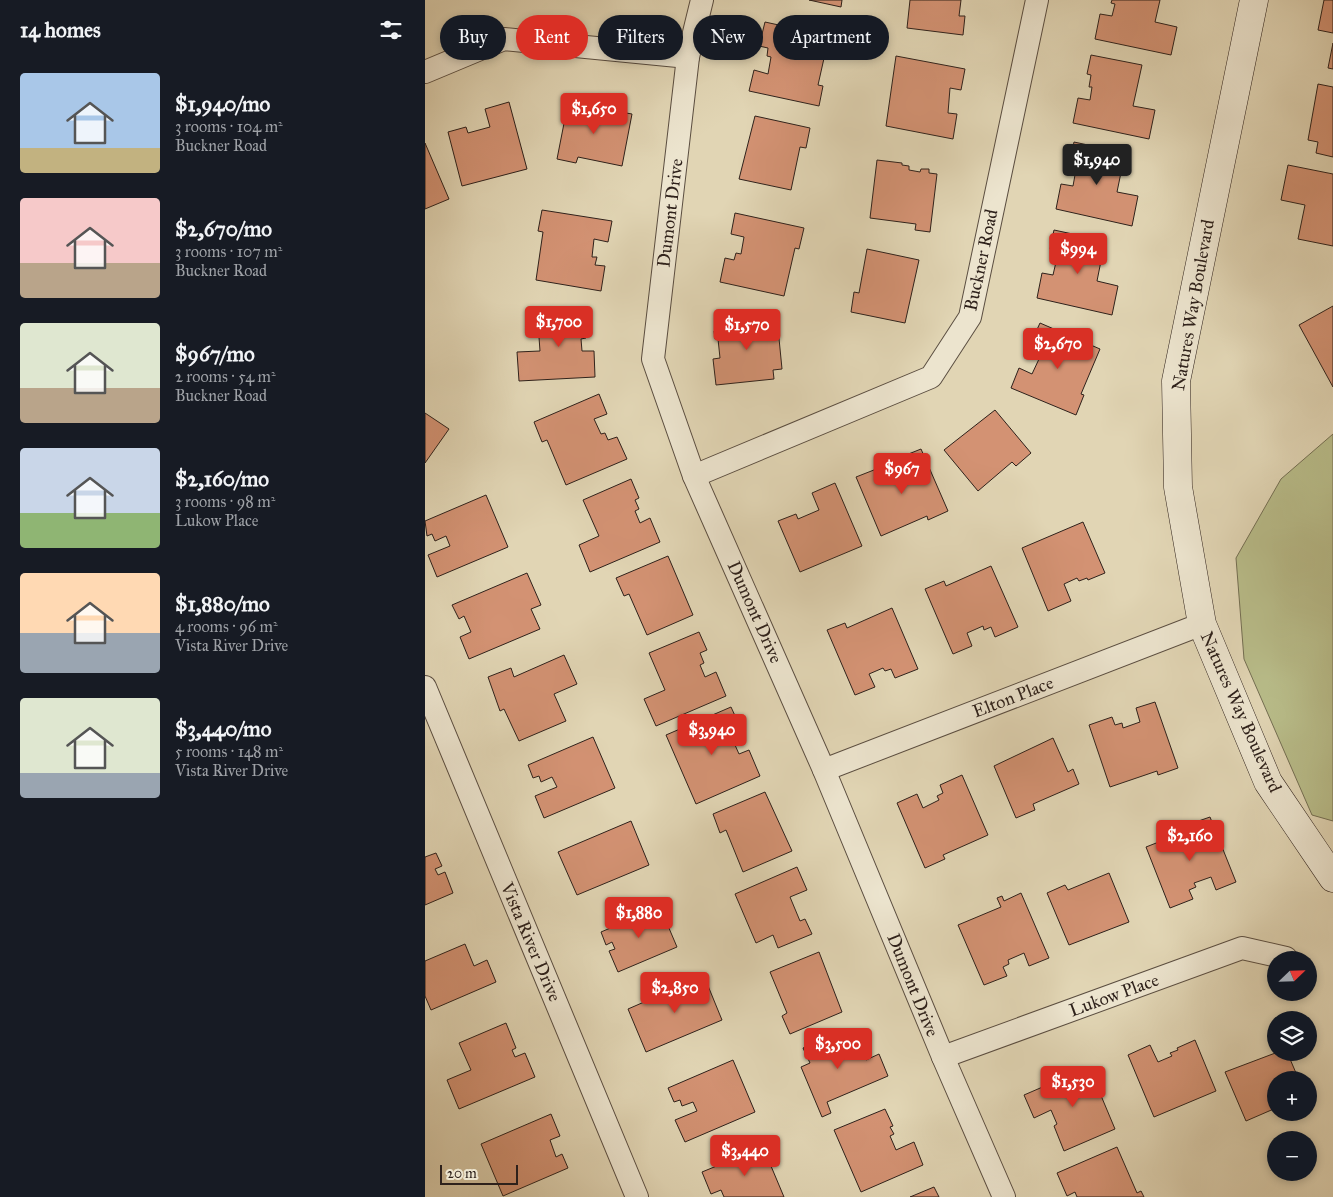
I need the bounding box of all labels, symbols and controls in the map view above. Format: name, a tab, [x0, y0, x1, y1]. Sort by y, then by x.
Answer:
chip: Buy	[440, 15, 506, 60]
chip: Rent	[516, 15, 588, 60]
chip: Filters	[598, 15, 683, 60]
chip: New	[693, 15, 763, 60]
chip: Apartment	[773, 15, 889, 60]
icon: filters	[377, 16, 405, 44]
text: 14 homes	[20, 17, 101, 43]
text: $1,940/mo	[175, 91, 270, 117]
pin: $1,650	[553, 92, 635, 135]
icon: home	[60, 93, 120, 153]
text: $1,650	[571, 99, 617, 118]
text: 3 rooms · 104 m²	[175, 117, 283, 136]
text: Buckner Road	[175, 136, 267, 155]
pin: $1,940	[1056, 144, 1138, 186]
text: $1,940	[1074, 150, 1120, 169]
street label: Dumont Drive	[652, 157, 688, 269]
street label: Buckner Road	[959, 207, 1003, 313]
text: $2,670/mo	[175, 216, 272, 242]
icon: home	[60, 218, 120, 278]
street label: Natures Way Boulevard	[1167, 218, 1219, 392]
pin: $994	[1048, 232, 1108, 275]
text: $994	[1060, 239, 1096, 258]
text: 3 rooms · 107 m²	[175, 242, 282, 261]
text: Buckner Road	[175, 261, 267, 280]
pin: $1,700	[518, 306, 600, 348]
pin: $1,570	[706, 308, 788, 351]
text: $1,700	[536, 312, 582, 331]
text: $1,570	[724, 315, 770, 334]
pin: $2,670	[1017, 328, 1099, 370]
text: $2,670	[1034, 334, 1082, 353]
text: $967/mo	[175, 341, 255, 367]
icon: home	[60, 343, 120, 403]
text: 2 rooms · 54 m²	[175, 367, 276, 386]
text: Buckner Road	[175, 386, 267, 405]
pin: $967	[872, 452, 932, 495]
text: $967	[885, 459, 919, 478]
text: $2,160/mo	[175, 466, 269, 492]
icon: home	[60, 468, 120, 528]
text: 3 rooms · 98 m²	[175, 492, 275, 511]
text: Lukow Place	[175, 511, 258, 530]
street label: Dumont Drive	[723, 557, 787, 667]
text: $1,880/mo	[175, 591, 270, 617]
icon: home	[60, 593, 120, 653]
text: 4 rooms · 96 m²	[175, 617, 278, 636]
street label: Natures Way Boulevard	[1196, 628, 1286, 796]
text: Vista River Drive	[175, 636, 288, 655]
street label: Elton Place	[969, 672, 1057, 722]
pin: $3,940	[671, 714, 753, 756]
text: $3,440/mo	[175, 716, 271, 742]
icon: home	[60, 718, 120, 778]
text: $3,940	[689, 720, 735, 739]
text: 5 rooms · 148 m²	[175, 742, 283, 761]
text: Vista River Drive	[175, 761, 288, 780]
pin: $2,160	[1149, 820, 1231, 862]
text: $2,160	[1167, 826, 1213, 845]
street label: Vista River Drive	[496, 878, 566, 1005]
pin: $1,880	[598, 896, 680, 939]
text: $1,880	[616, 903, 662, 922]
street label: Dumont Drive	[882, 930, 944, 1040]
north arrow	[1267, 951, 1317, 1001]
map controls	[1267, 951, 1317, 1181]
street label: Lukow Place	[1066, 969, 1162, 1021]
pin: $2,850	[634, 972, 716, 1014]
text: $2,850	[651, 978, 699, 997]
button: layers	[1267, 1011, 1317, 1061]
pin: $3,500	[797, 1028, 879, 1070]
text: $3,500	[815, 1034, 861, 1053]
pin: $1,530	[1032, 1066, 1114, 1108]
button: +	[1267, 1071, 1317, 1121]
text: $1,530	[1052, 1072, 1094, 1091]
button: −	[1267, 1131, 1317, 1181]
pin: $3,440	[704, 1134, 786, 1177]
text: $3,440	[721, 1141, 769, 1160]
scale bar	[440, 1162, 517, 1185]
text: 20 m	[447, 1165, 477, 1182]

